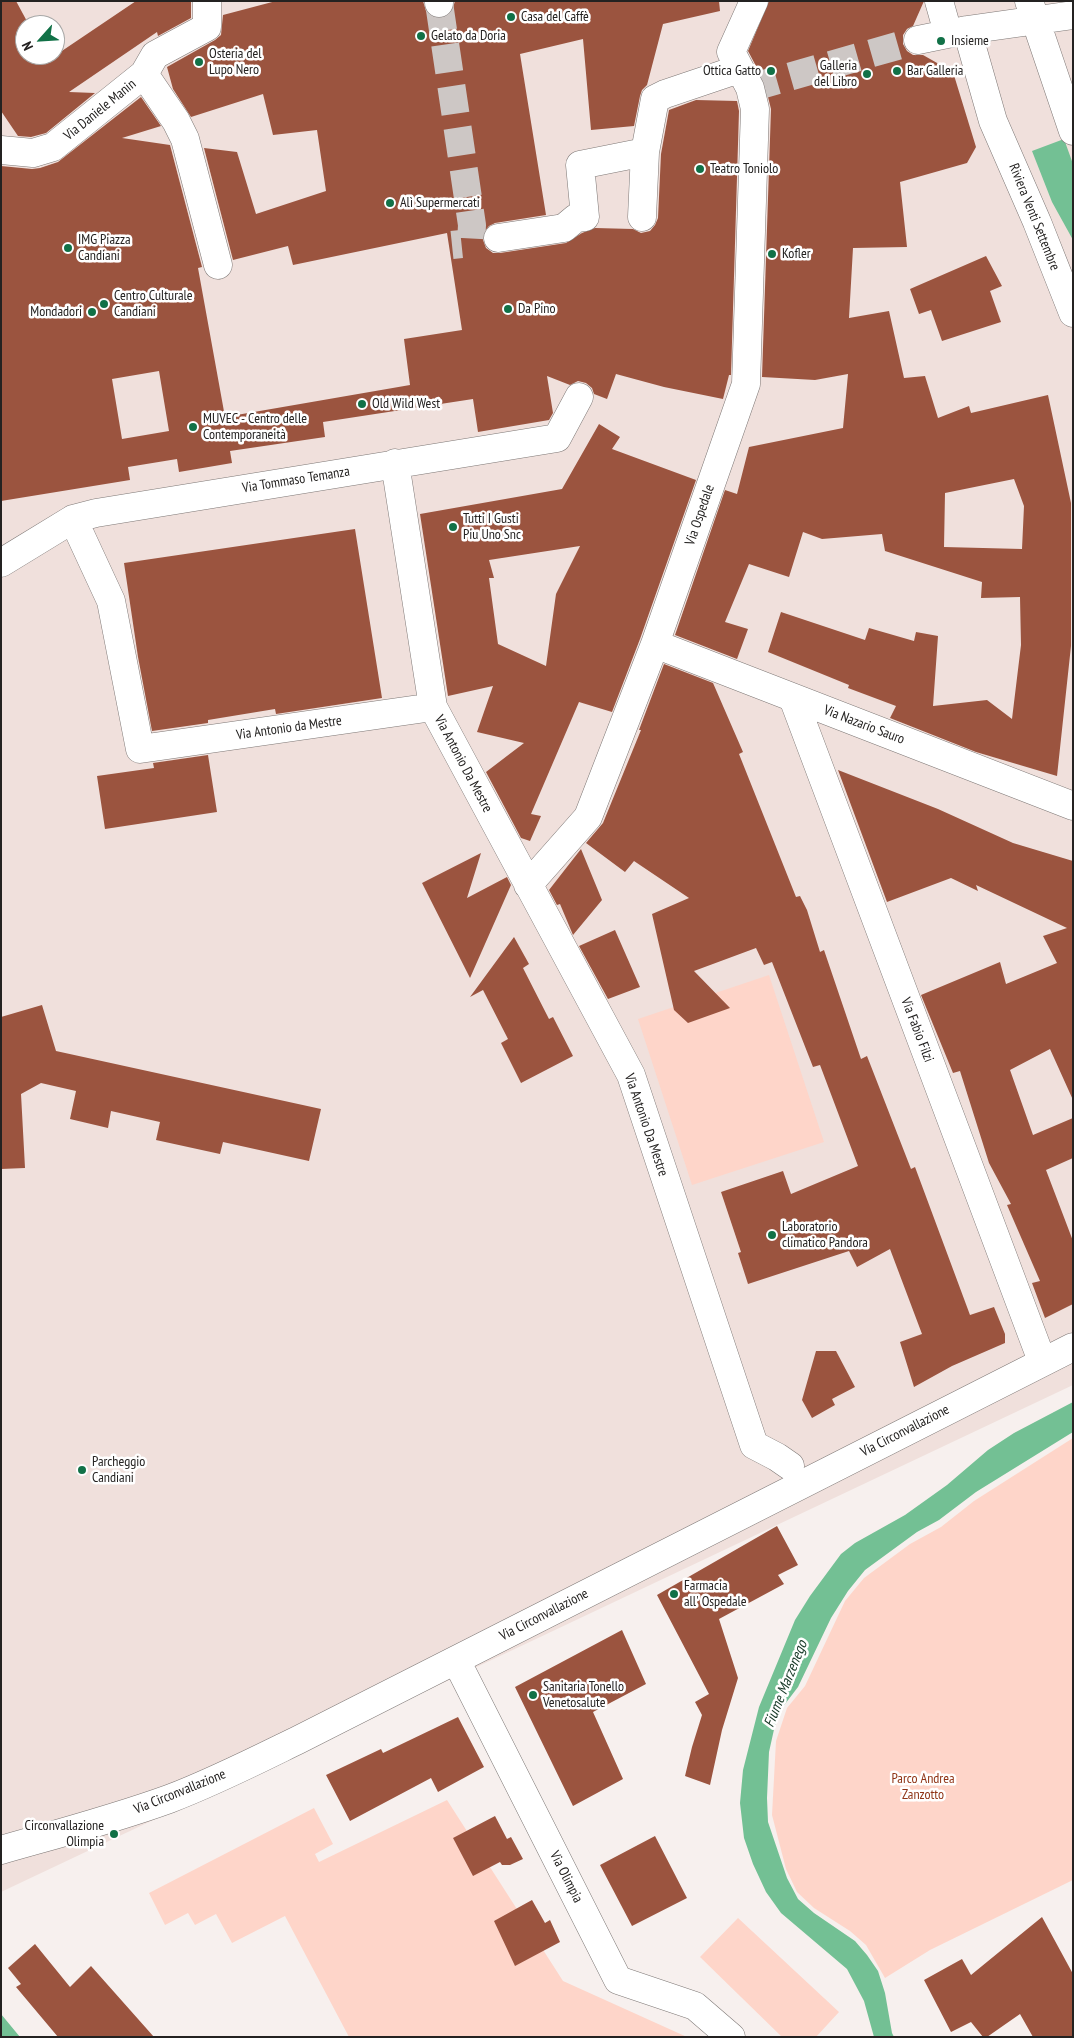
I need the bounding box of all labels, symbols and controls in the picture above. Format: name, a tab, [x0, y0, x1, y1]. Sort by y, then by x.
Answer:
place label: Casa del Caffè	[521, 9, 589, 25]
marker: Casa del Caffè	[505, 11, 517, 23]
north arrow	[15, 15, 65, 65]
place label: Gelato da Doria	[431, 28, 506, 44]
marker: Gelato da Doria	[415, 30, 427, 42]
place label: Insieme	[951, 33, 989, 49]
marker: Insieme	[935, 35, 947, 47]
text: N	[18, 39, 37, 53]
place label: Osteria del Lupo Nero	[209, 46, 261, 78]
marker: Osteria del Lupo Nero	[193, 56, 205, 68]
place label: Galleria del Libro	[814, 58, 857, 90]
place label: Ottica Gatto	[703, 63, 761, 79]
place label: Bar Galleria	[907, 63, 963, 79]
marker: Ottica Gatto	[765, 65, 777, 77]
marker: Bar Galleria	[891, 65, 903, 77]
marker: Galleria del Libro	[861, 68, 873, 80]
street label: Via Daniele Manin	[61, 76, 139, 144]
place label: Teatro Toniolo	[710, 161, 778, 177]
street label: Riviera Venti Settembre	[1005, 161, 1063, 273]
marker: Teatro Toniolo	[694, 163, 706, 175]
place label: Alì Supermercati	[400, 195, 480, 211]
marker: Alì Supermercati	[384, 197, 396, 209]
place label: IMG Piazza Candiani	[78, 232, 131, 264]
marker: IMG Piazza Candiani	[62, 242, 74, 254]
place label: Kofler	[782, 246, 811, 262]
marker: Kofler	[766, 248, 778, 260]
place label: Centro Culturale Candiani	[114, 288, 193, 321]
marker: Centro Culturale Candiani	[98, 298, 110, 310]
place label: Da Pino	[518, 301, 555, 317]
marker: Da Pino	[502, 303, 514, 315]
place label: Mondadori	[30, 304, 82, 320]
marker: Mondadori	[86, 306, 98, 318]
place label: Old Wild West	[372, 396, 440, 412]
marker: Old Wild West	[356, 398, 368, 410]
place label: MUVEC - Centro delle Contemporaneità	[203, 411, 307, 444]
marker: MUVEC - Centro delle Contemporaneità	[187, 421, 199, 433]
street label: Via Tommaso Temanza	[241, 463, 351, 497]
street label: Via Ospedale	[682, 482, 718, 548]
place label: Tutti I Gusti Piu Uno Snc	[463, 511, 521, 544]
marker: Tutti I Gusti Piu Uno Snc	[447, 521, 459, 533]
street label: Via Nazario Sauro	[821, 702, 907, 748]
street label: Via Antonio da Mestre	[235, 712, 343, 744]
street label: Via Antonio Da Mestre	[430, 713, 496, 815]
street label: Via Fabio Filzi	[897, 995, 937, 1065]
street label: Via Antonio Da Mestre	[621, 1071, 671, 1179]
place label: Laboratorio climatico Pandora	[782, 1219, 868, 1252]
marker: Laboratorio climatico Pandora	[766, 1229, 778, 1241]
street label: Via Circonvallazione	[858, 1401, 952, 1461]
place label: Parcheggio Candiani	[92, 1454, 145, 1486]
marker: Parcheggio Candiani	[76, 1464, 88, 1476]
place label: Farmacia all' Ospedale	[684, 1578, 747, 1610]
street label: Via Circonvallazione	[497, 1585, 591, 1645]
marker: Farmacia all' Ospedale	[668, 1588, 680, 1600]
water label: Fiume Marzenego	[760, 1638, 812, 1730]
place label: Sanitaria Tonello Venetosalute	[543, 1679, 624, 1711]
marker: Sanitaria Tonello Venetosalute	[527, 1689, 539, 1701]
street label: Via Circonvallazione	[132, 1766, 228, 1818]
park label: Parco Andrea Zanzotto	[891, 1771, 955, 1804]
place label: Circonvallazione Olimpia	[25, 1818, 104, 1850]
marker: Circonvallazione Olimpia	[108, 1828, 120, 1840]
street label: Via Olimpia	[546, 1848, 586, 1906]

